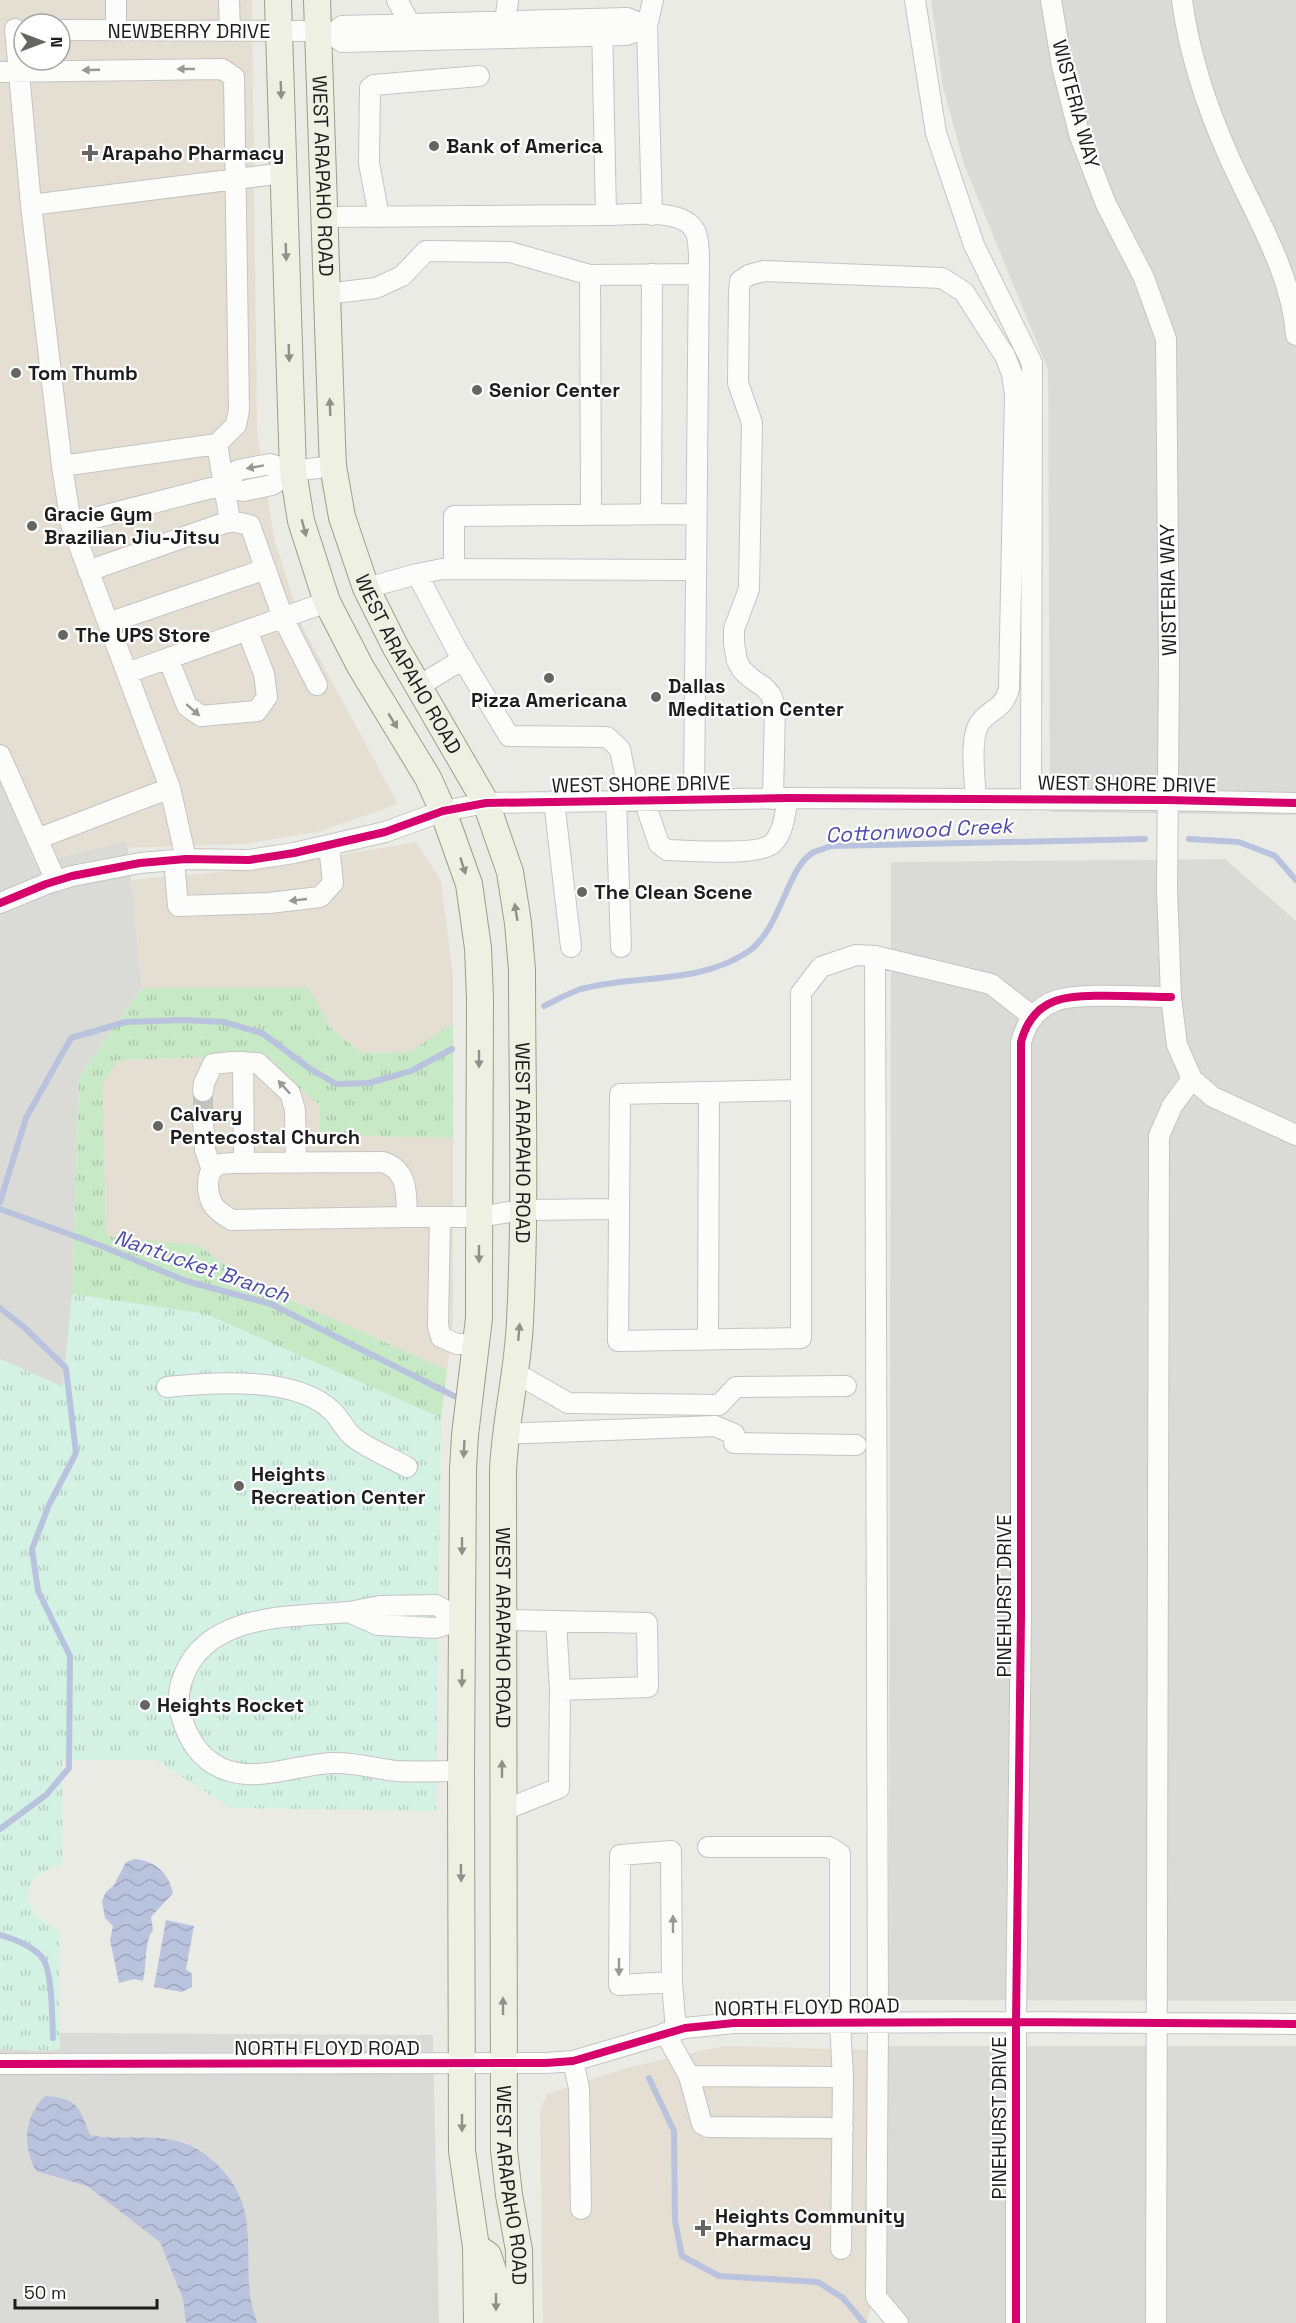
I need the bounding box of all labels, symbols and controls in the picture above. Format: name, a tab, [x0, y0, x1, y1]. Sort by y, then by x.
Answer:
north arrow	[12, 12, 72, 72]
street label: NEWBERRY DRIVE	[108, 18, 270, 44]
text: N	[46, 37, 67, 47]
street label: WISTERIA WAY	[1046, 37, 1106, 171]
one-way arrow	[176, 64, 195, 74]
one-way arrow	[81, 65, 100, 75]
street label: WEST ARAPAHO ROAD	[307, 75, 339, 277]
one-way arrow	[276, 80, 286, 99]
place label: Bank of America	[446, 133, 603, 159]
marker: Bank of America	[427, 139, 441, 153]
place label: Arapaho Pharmacy	[102, 140, 284, 166]
marker: Arapaho Pharmacy	[83, 146, 97, 160]
one-way arrow	[281, 243, 291, 262]
one-way arrow	[285, 343, 294, 362]
place label: Tom Thumb	[28, 360, 138, 386]
marker: Tom Thumb	[9, 366, 23, 380]
place label: Senior Center	[489, 377, 620, 403]
marker: Senior Center	[470, 383, 484, 397]
one-way arrow	[326, 398, 335, 417]
one-way arrow	[246, 463, 265, 472]
place label: Gracie Gym Brazilian Jiu-Jitsu	[44, 501, 220, 550]
marker: Gracie Gym Brazilian Jiu-Jitsu	[25, 519, 39, 533]
one-way arrow	[299, 519, 309, 537]
street label: WISTERIA WAY	[1154, 524, 1182, 656]
street label: WEST ARAPAHO ROAD	[349, 571, 468, 759]
place label: The UPS Store	[75, 622, 211, 648]
marker: The UPS Store	[56, 628, 70, 642]
marker: Pizza Americana	[542, 671, 556, 685]
place label: Dallas Meditation Center	[668, 673, 844, 722]
place label: Pizza Americana	[471, 687, 628, 713]
marker: Dallas Meditation Center	[649, 690, 663, 704]
one-way arrow	[186, 703, 201, 716]
one-way arrow	[388, 713, 399, 729]
street label: WEST SHORE DRIVE	[551, 769, 731, 799]
street label: WEST SHORE DRIVE	[1037, 769, 1217, 799]
water label: Cottonwood Creek	[825, 811, 1016, 848]
one-way arrow	[459, 857, 468, 875]
place label: The Clean Scene	[594, 879, 753, 905]
marker: The Clean Scene	[575, 885, 589, 899]
one-way arrow	[288, 895, 307, 905]
one-way arrow	[511, 902, 520, 921]
street label: WEST ARAPAHO ROAD	[509, 1042, 536, 1244]
one-way arrow	[474, 1050, 484, 1069]
one-way arrow	[277, 1079, 290, 1094]
place label: Calvary Pentecostal Church	[170, 1101, 360, 1150]
marker: Calvary Pentecostal Church	[151, 1119, 165, 1133]
water label: Nantucket Branch	[111, 1223, 294, 1309]
one-way arrow	[474, 1245, 484, 1264]
one-way arrow	[514, 1323, 524, 1342]
one-way arrow	[459, 1439, 468, 1458]
place label: Heights Recreation Center	[251, 1461, 426, 1510]
marker: Heights Recreation Center	[232, 1479, 246, 1493]
street label: PINEHURST DRIVE	[991, 1515, 1017, 1677]
street label: WEST ARAPAHO ROAD	[490, 1527, 516, 1728]
one-way arrow	[457, 1536, 467, 1555]
one-way arrow	[457, 1669, 467, 1688]
place label: Heights Rocket	[157, 1692, 304, 1718]
marker: Heights Rocket	[138, 1698, 152, 1712]
one-way arrow	[497, 1759, 507, 1778]
one-way arrow	[456, 1864, 466, 1883]
one-way arrow	[668, 1914, 678, 1933]
one-way arrow	[614, 1958, 624, 1977]
street label: NORTH FLOYD ROAD	[714, 1992, 900, 2022]
one-way arrow	[498, 1996, 508, 2015]
street label: NORTH FLOYD ROAD	[234, 2035, 420, 2061]
street label: PINEHURST DRIVE	[986, 2037, 1012, 2199]
street label: WEST ARAPAHO ROAD	[491, 2085, 532, 2285]
one-way arrow	[457, 2113, 467, 2132]
place label: Heights Community Pharmacy	[715, 2203, 905, 2252]
marker: Heights Community Pharmacy	[696, 2221, 710, 2235]
scale bar	[15, 2272, 158, 2310]
text: 50 m	[24, 2281, 66, 2304]
one-way arrow	[491, 2293, 501, 2312]

